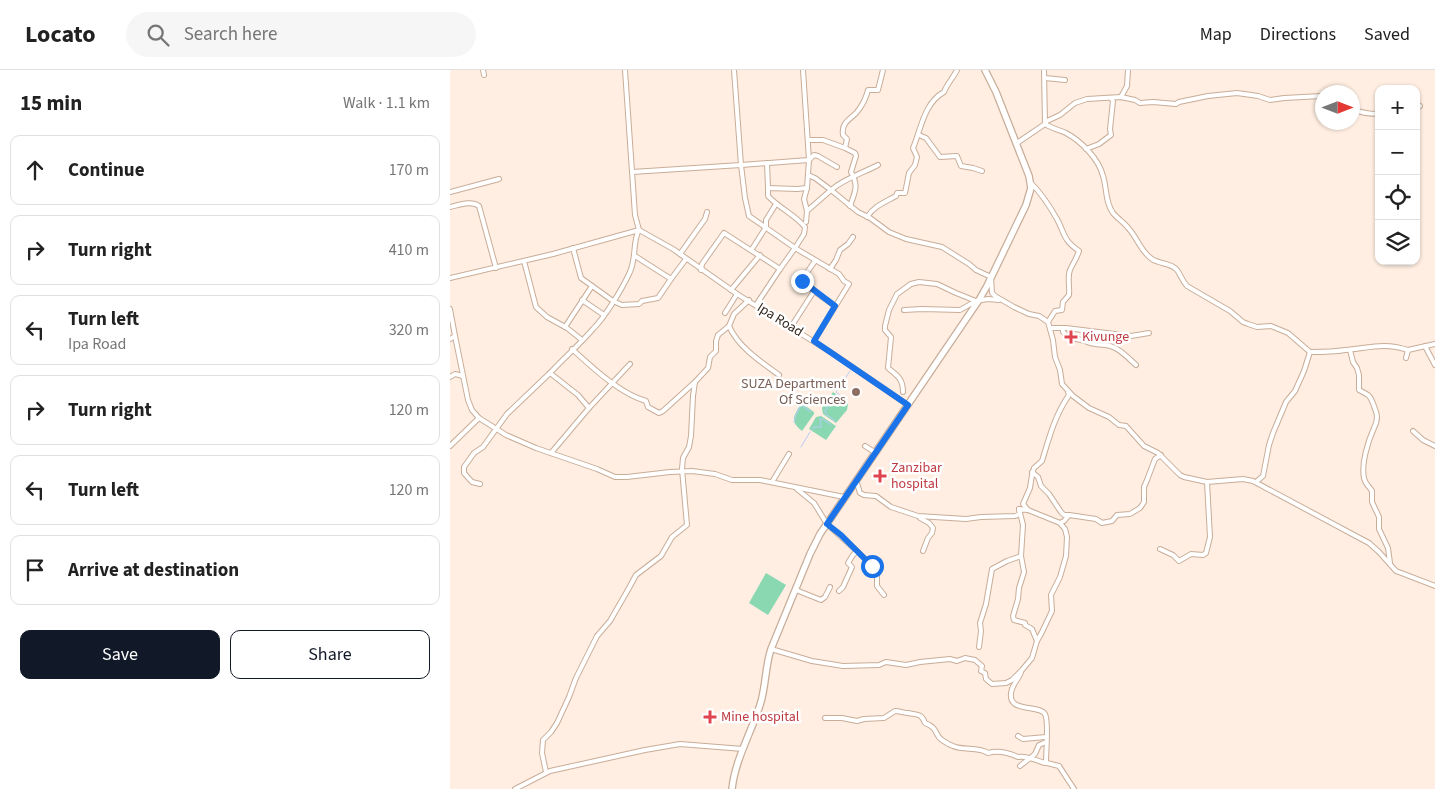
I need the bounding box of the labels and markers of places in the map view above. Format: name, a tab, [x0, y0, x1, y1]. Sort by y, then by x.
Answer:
place label: Kivunge	[1082, 327, 1129, 347]
marker: Kivunge	[1064, 330, 1078, 344]
place label: SUZA Department Of Sciences	[741, 374, 846, 410]
marker: SUZA Department Of Sciences	[850, 386, 862, 398]
place label: Zanzibar hospital	[891, 458, 942, 494]
marker: Zanzibar hospital	[873, 469, 887, 483]
place label: Mine hospital	[721, 707, 800, 727]
marker: Mine hospital	[703, 710, 717, 724]

